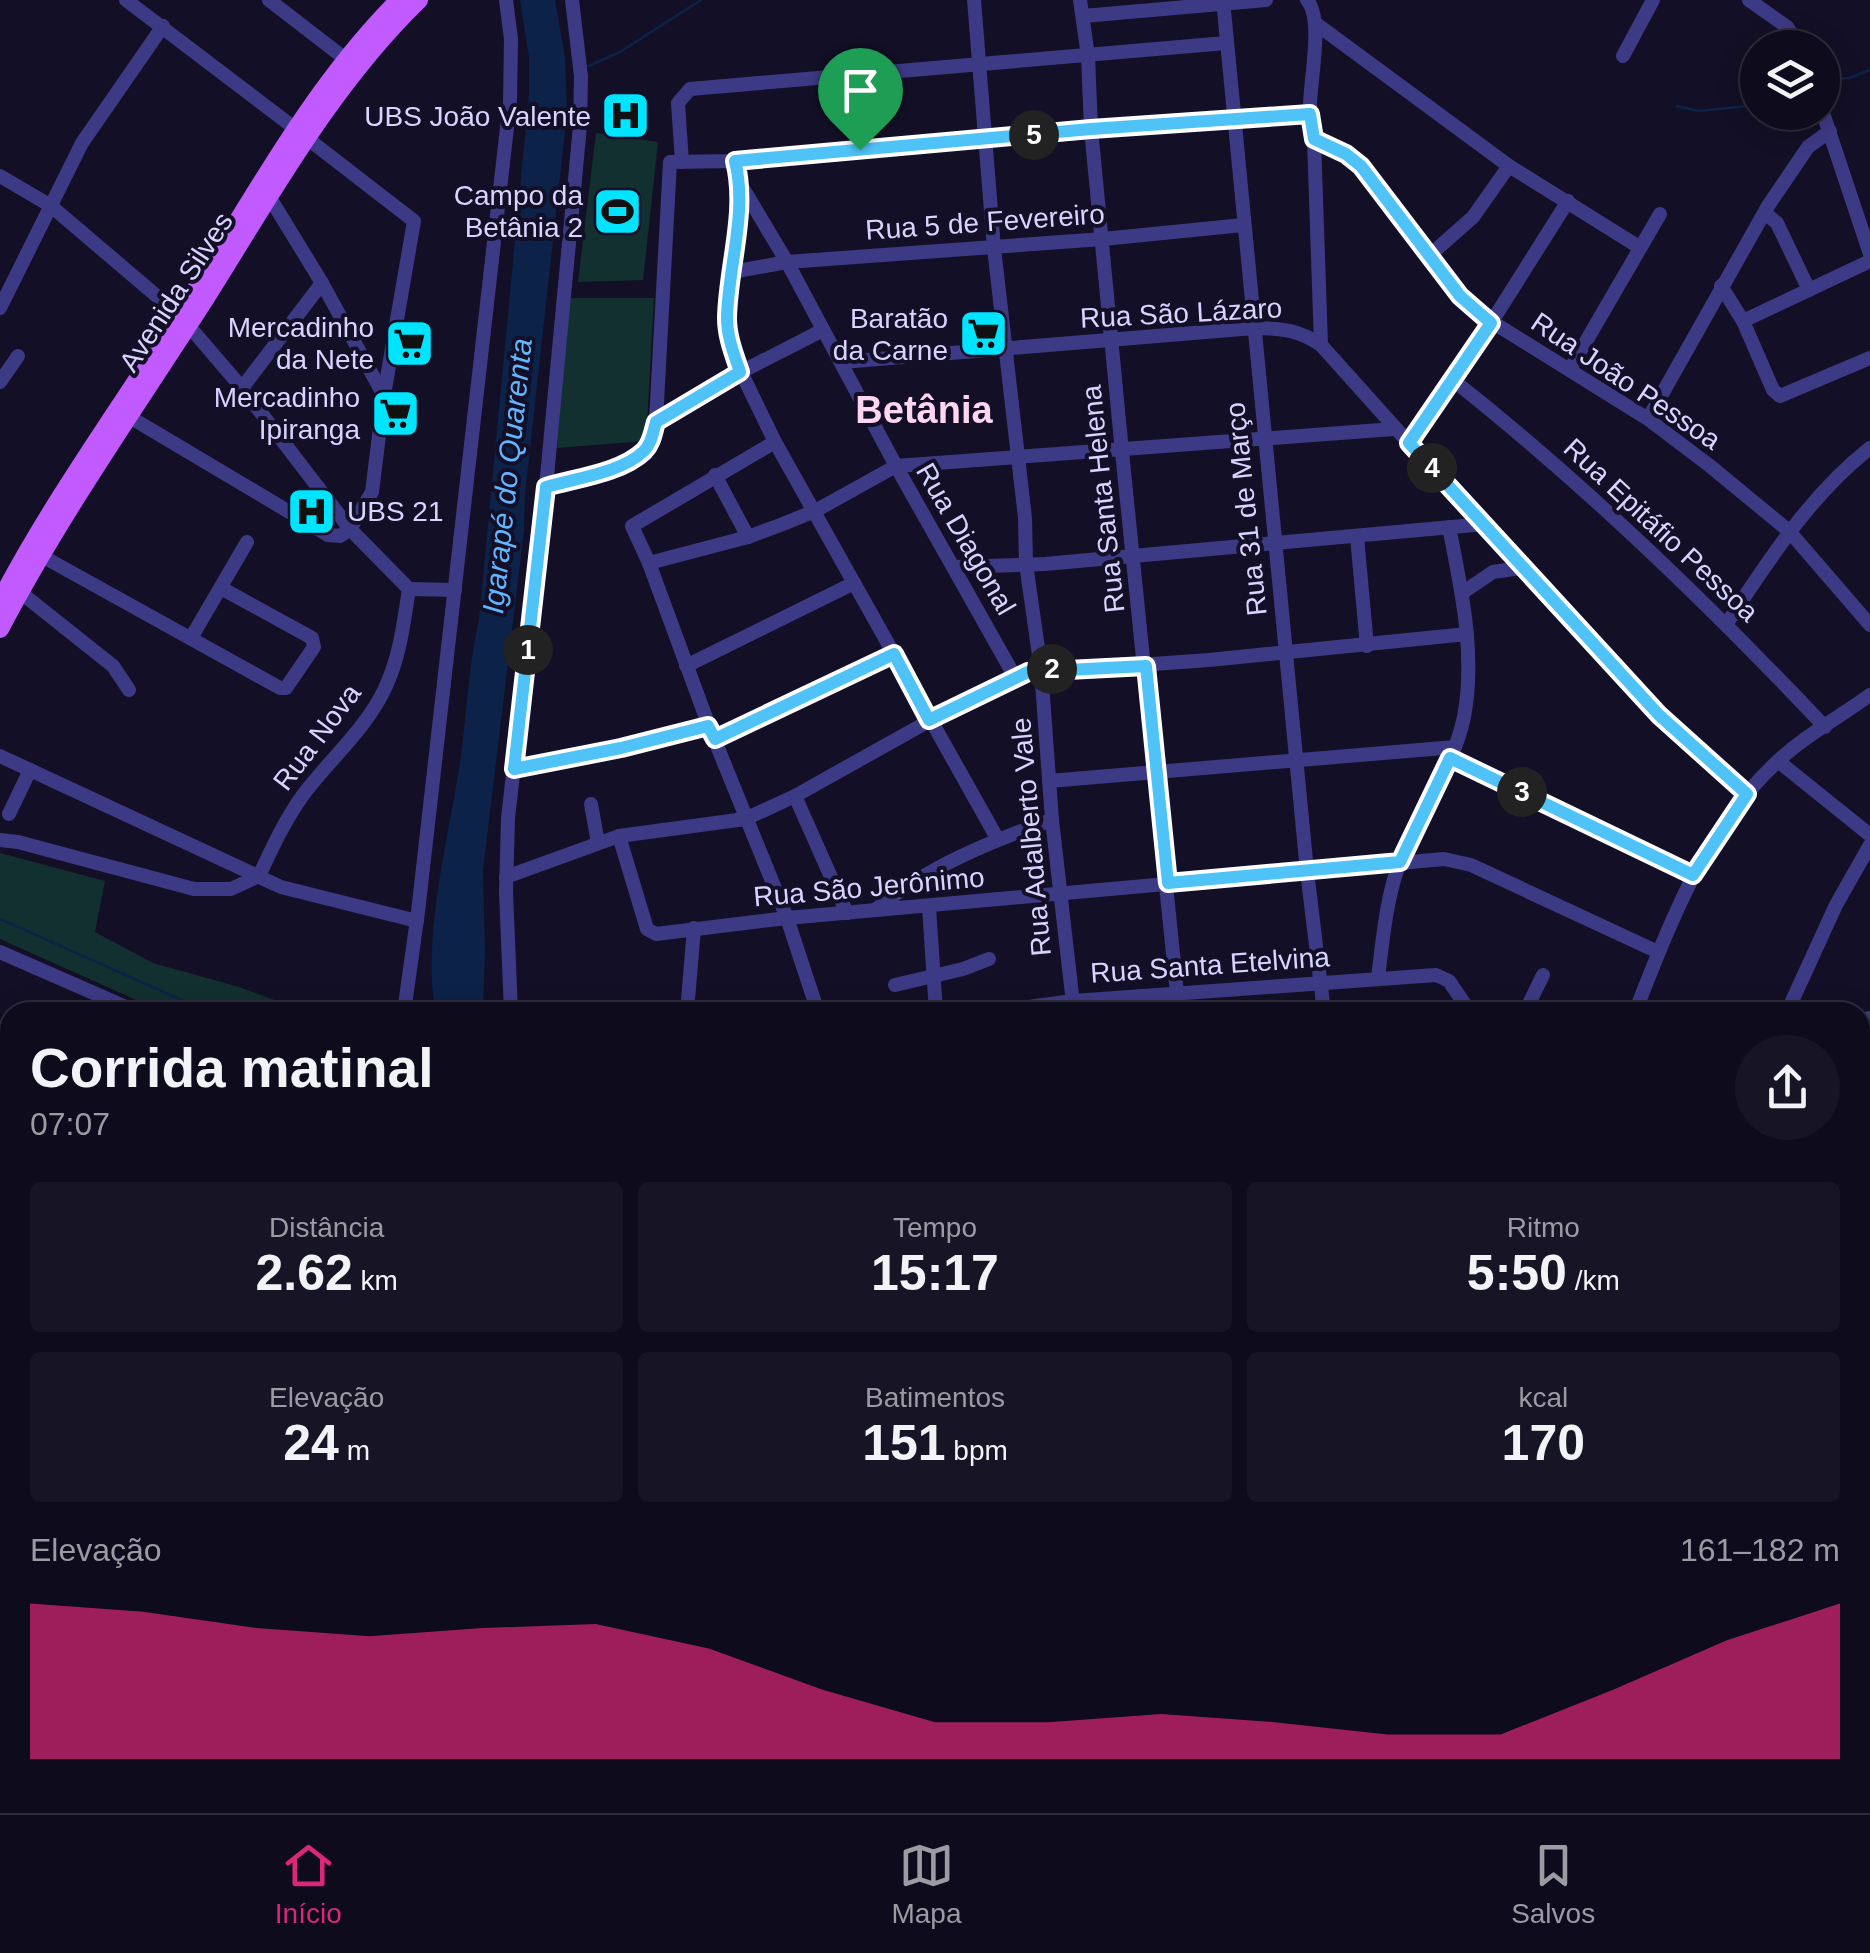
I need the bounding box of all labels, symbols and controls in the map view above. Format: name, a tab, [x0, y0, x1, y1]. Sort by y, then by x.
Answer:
map controls	[1740, 30, 1840, 130]
button: layers	[1740, 30, 1840, 130]
pin	[818, 48, 903, 151]
icon: arrive	[833, 63, 888, 118]
hospital icon: UBS João Valente	[600, 90, 652, 142]
place label: UBS João Valente	[364, 101, 591, 132]
pin: 5	[1009, 110, 1059, 160]
text: 5	[1026, 119, 1042, 150]
place label: Campo da Betânia 2	[454, 180, 583, 243]
sports icon: Campo da Betânia 2	[592, 185, 644, 237]
street label: Rua 5 de Fevereiro	[864, 198, 1106, 246]
street label: Avenida Silves	[113, 207, 239, 377]
street label: Rua São Lázaro	[1079, 292, 1283, 334]
place label: Baratão da Carne	[833, 303, 948, 366]
street label: Rua João Pessoa	[1526, 306, 1727, 456]
supermarket icon: Baratão da Carne	[957, 308, 1009, 360]
place label: Mercadinho da Nete	[228, 312, 374, 375]
supermarket icon: Mercadinho da Nete	[383, 317, 435, 369]
water label: Igarapé do Quarenta	[476, 337, 538, 615]
place label: Mercadinho Ipiranga	[214, 382, 360, 445]
street label: Rua Santa Helena	[1076, 383, 1130, 614]
supermarket icon: Mercadinho Ipiranga	[369, 387, 421, 439]
district label: Betânia	[855, 389, 993, 431]
street label: Rua 31 de Março	[1219, 401, 1273, 617]
street label: Rua Epitáfio Pessoa	[1558, 432, 1765, 628]
pin: 4	[1407, 443, 1457, 493]
text: 4	[1424, 452, 1440, 483]
street label: Rua Diagonal	[910, 458, 1022, 620]
hospital icon: UBS 21	[286, 485, 338, 537]
place label: UBS 21	[347, 496, 444, 527]
pin: 1	[503, 625, 553, 675]
text: 1	[520, 634, 536, 665]
pin: 2	[1027, 644, 1077, 694]
text: 2	[1044, 653, 1060, 684]
street label: Rua Nova	[267, 678, 367, 796]
street label: Rua Adalberto Vale	[1005, 717, 1057, 957]
pin: 3	[1497, 767, 1547, 817]
text: 3	[1514, 776, 1530, 807]
street label: Rua São Jerônimo	[752, 861, 986, 913]
street label: Rua Santa Etelvina	[1089, 941, 1331, 989]
button: share	[1735, 1035, 1840, 1140]
text: Corrida matinal	[30, 1037, 433, 1099]
text: 07:07	[30, 1106, 110, 1142]
text: Distância	[269, 1212, 384, 1243]
text: Tempo	[893, 1212, 977, 1243]
text: Ritmo	[1507, 1212, 1580, 1243]
text: 2.62	[255, 1245, 353, 1301]
text: 15:17	[871, 1245, 999, 1301]
text: 5:50	[1467, 1245, 1567, 1301]
text: km	[353, 1265, 398, 1296]
text: /km	[1567, 1265, 1620, 1296]
text: Elevação	[269, 1382, 384, 1413]
text: Batimentos	[865, 1382, 1005, 1413]
text: kcal	[1518, 1382, 1568, 1413]
text: 24	[283, 1415, 339, 1471]
text: 151	[862, 1415, 946, 1471]
text: 170	[1502, 1415, 1585, 1471]
text: m	[339, 1435, 370, 1466]
text: bpm	[946, 1435, 1008, 1466]
text: Elevação	[30, 1532, 162, 1568]
text: 161–182 m	[1680, 1532, 1840, 1568]
tab: Início	[275, 1838, 342, 1930]
tab: Mapa	[891, 1838, 961, 1930]
tab: Salvos	[1511, 1838, 1595, 1930]

